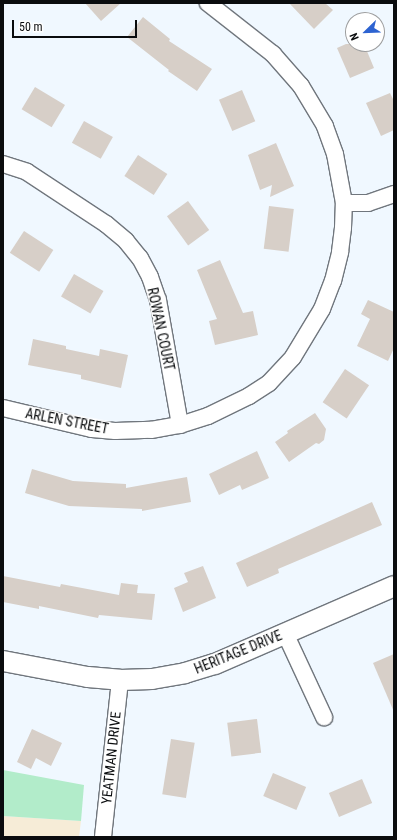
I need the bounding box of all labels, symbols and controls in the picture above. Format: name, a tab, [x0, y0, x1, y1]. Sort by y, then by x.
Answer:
scale bar	[14, 12, 139, 38]
north arrow	[345, 12, 385, 52]
text: 50 m	[19, 20, 43, 34]
text: N	[347, 31, 362, 42]
street label: ROWAN COURT	[144, 286, 178, 372]
street label: ARLEN STREET	[24, 405, 110, 437]
street label: HERITAGE DRIVE	[192, 627, 284, 677]
street label: YEATMAN DRIVE	[98, 711, 124, 805]

